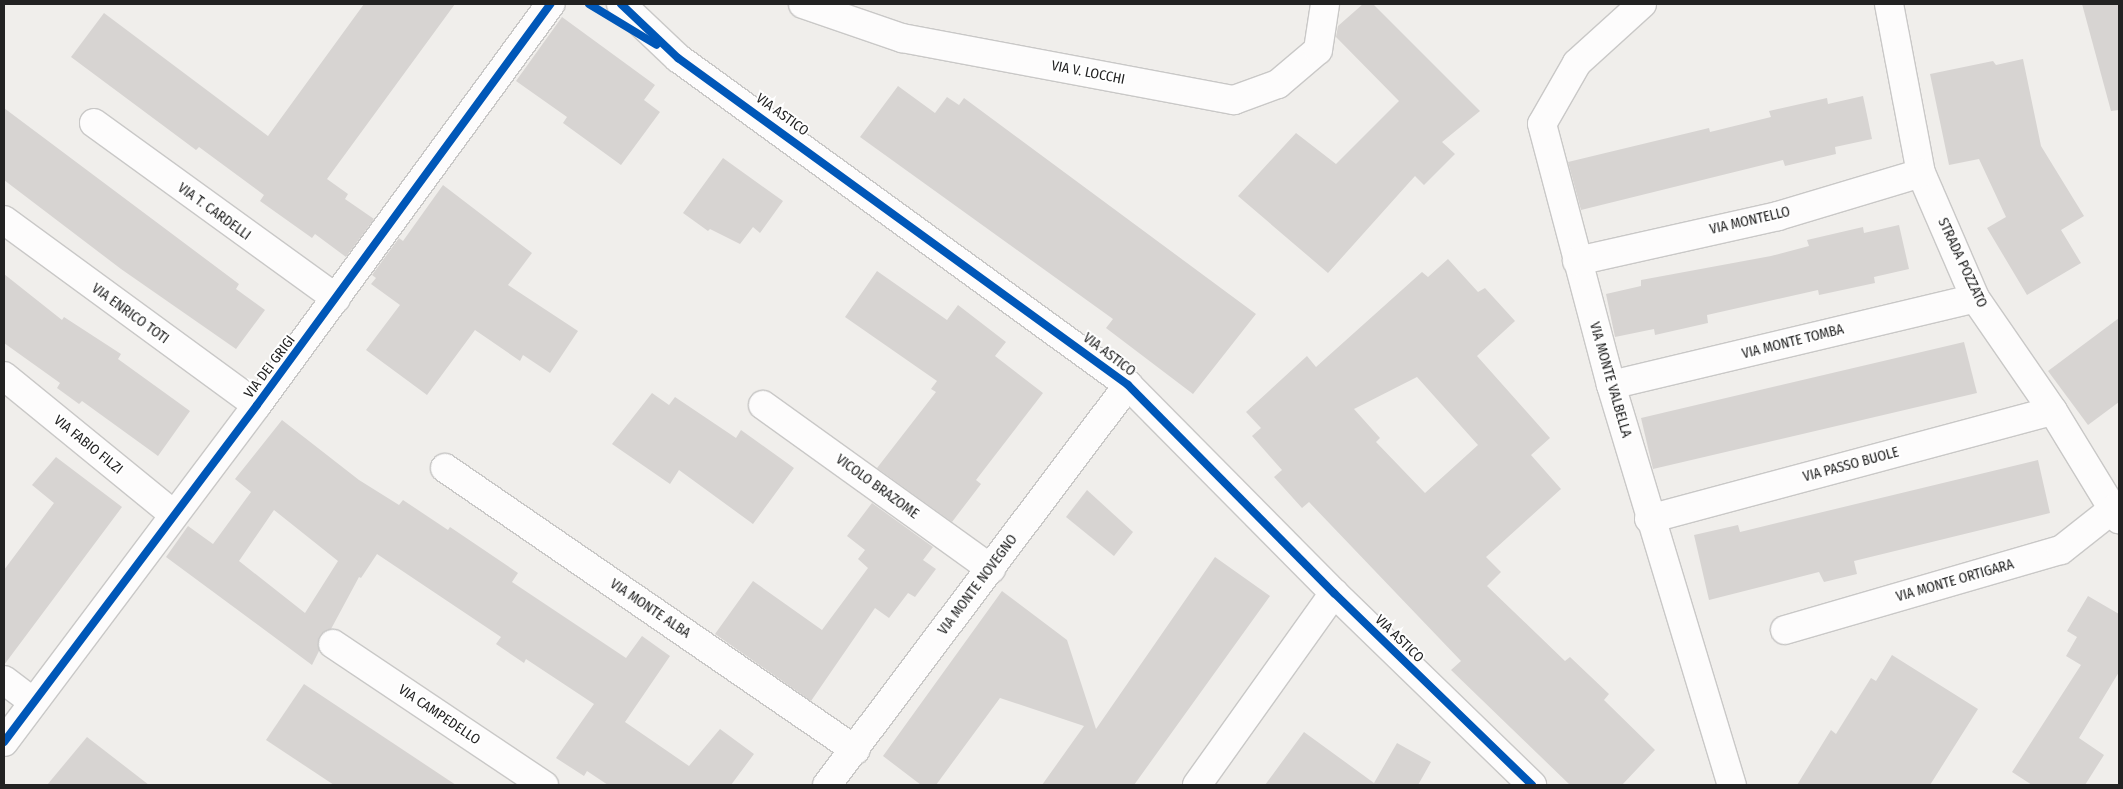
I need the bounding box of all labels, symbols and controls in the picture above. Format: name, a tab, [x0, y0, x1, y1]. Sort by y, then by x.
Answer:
street label: VIA V. LOCCHI	[1050, 58, 1126, 88]
street label: VIA ASTICO	[752, 90, 812, 140]
street label: VIA T. CARDELLI	[174, 180, 254, 244]
street label: VIA MONTELLO	[1708, 204, 1792, 238]
street label: STRADA POZZATO	[1934, 215, 1990, 311]
street label: VIA ENRICO TOTI	[88, 280, 172, 348]
street label: VIA MONTE VALBELLA	[1585, 320, 1635, 440]
street label: VIA MONTE TOMBA	[1740, 321, 1846, 363]
street label: VIA ASTICO	[1079, 330, 1139, 380]
street label: VIA DEI GRIGI	[241, 332, 299, 402]
street label: VIA FABIO FILZI	[50, 412, 126, 478]
street label: VIA PASSO BUOLE	[1801, 444, 1901, 486]
street label: VICOLO BRAZOME	[832, 451, 922, 523]
street label: VIA MONTE NOVEGNO	[935, 532, 1021, 638]
street label: VIA MONTE ORTIGARA	[1894, 556, 2016, 606]
street label: VIA MONTE ALBA	[607, 576, 693, 642]
street label: VIA ASTICO	[1371, 612, 1427, 666]
street label: VIA CAMPEDELLO	[395, 681, 483, 749]

